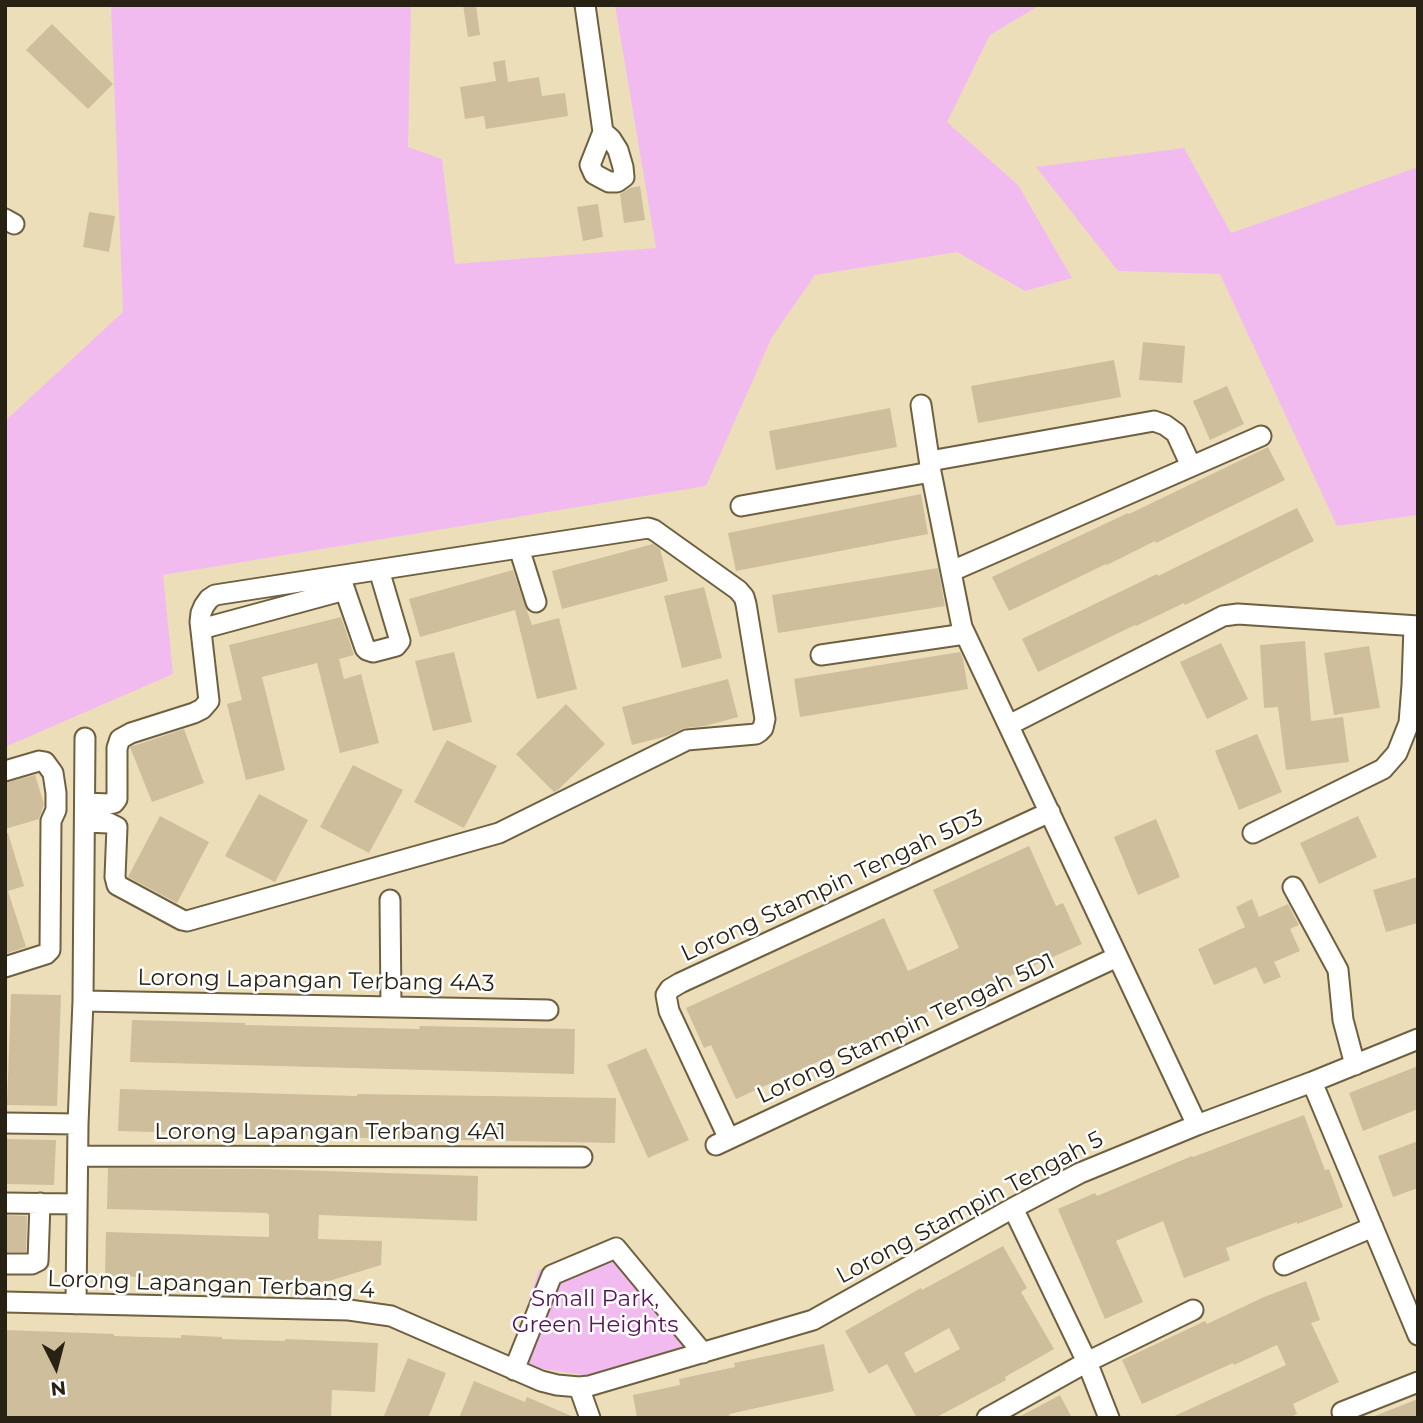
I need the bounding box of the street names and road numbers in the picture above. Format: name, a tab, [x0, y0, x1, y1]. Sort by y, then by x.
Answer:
street label: Lorong Stampin Tengah 5D3	[677, 804, 987, 968]
street label: Lorong Stampin Tengah 5D1	[753, 948, 1059, 1110]
street label: Lorong Lapangan Terbang 4A3	[137, 964, 495, 998]
street label: Lorong Lapangan Terbang 4A1	[154, 1118, 506, 1146]
street label: Lorong Stampin Tengah 5	[832, 1126, 1108, 1290]
street label: Lorong Lapangan Terbang 4	[47, 1265, 375, 1305]

